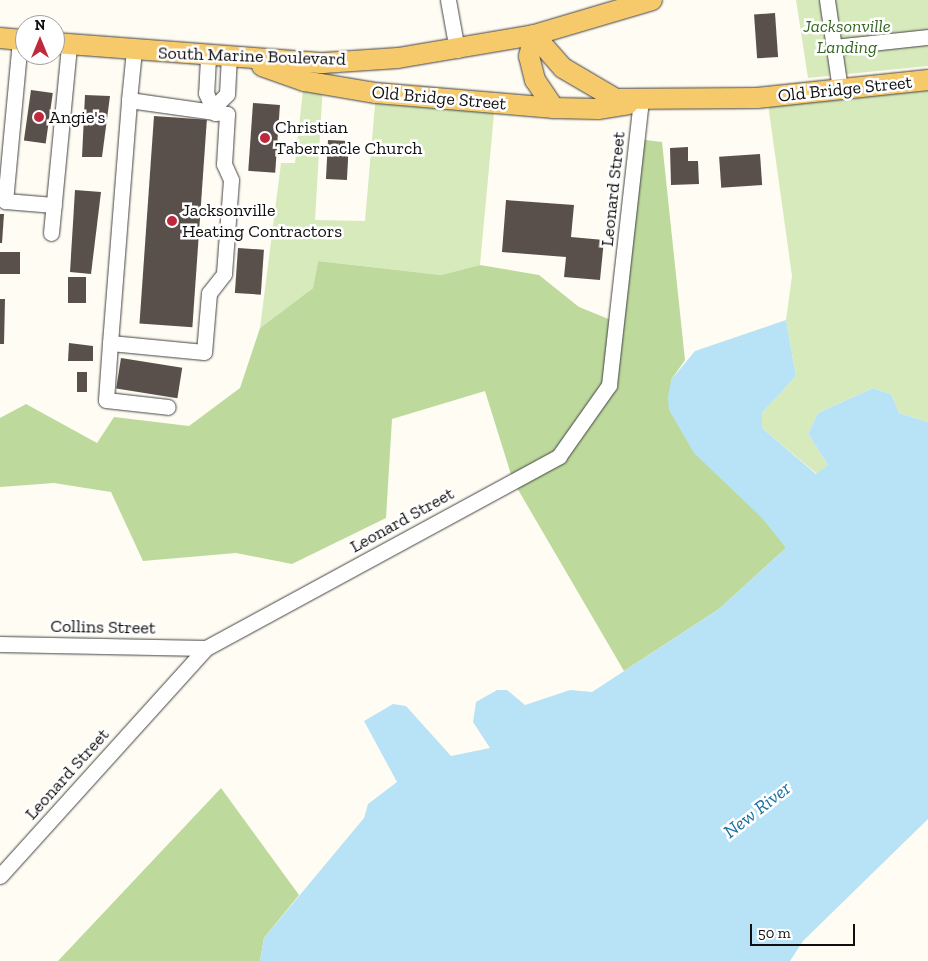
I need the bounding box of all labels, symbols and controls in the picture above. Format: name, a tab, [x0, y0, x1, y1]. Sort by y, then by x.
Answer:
north arrow	[15, 15, 65, 65]
park label: Jacksonville Landing	[803, 16, 891, 58]
text: N	[35, 17, 45, 34]
street label: South Marine Boulevard	[158, 42, 346, 70]
street label: Old Bridge Street	[777, 71, 913, 107]
street label: Old Bridge Street	[371, 81, 507, 115]
place label: Angie's	[49, 106, 105, 128]
marker: Angie's	[33, 111, 45, 123]
place label: Christian Tabernacle Church	[275, 117, 422, 160]
street label: Leonard Street	[596, 130, 630, 248]
marker: Christian Tabernacle Church	[259, 132, 271, 144]
place label: Jacksonville Heating Contractors	[182, 200, 342, 242]
marker: Jacksonville Heating Contractors	[166, 215, 178, 227]
street label: Leonard Street	[346, 483, 458, 557]
street label: Collins Street	[50, 615, 156, 639]
street label: Leonard Street	[20, 724, 114, 824]
water label: New River	[719, 777, 795, 843]
scale bar	[753, 914, 858, 946]
text: 50 m	[758, 924, 791, 942]

